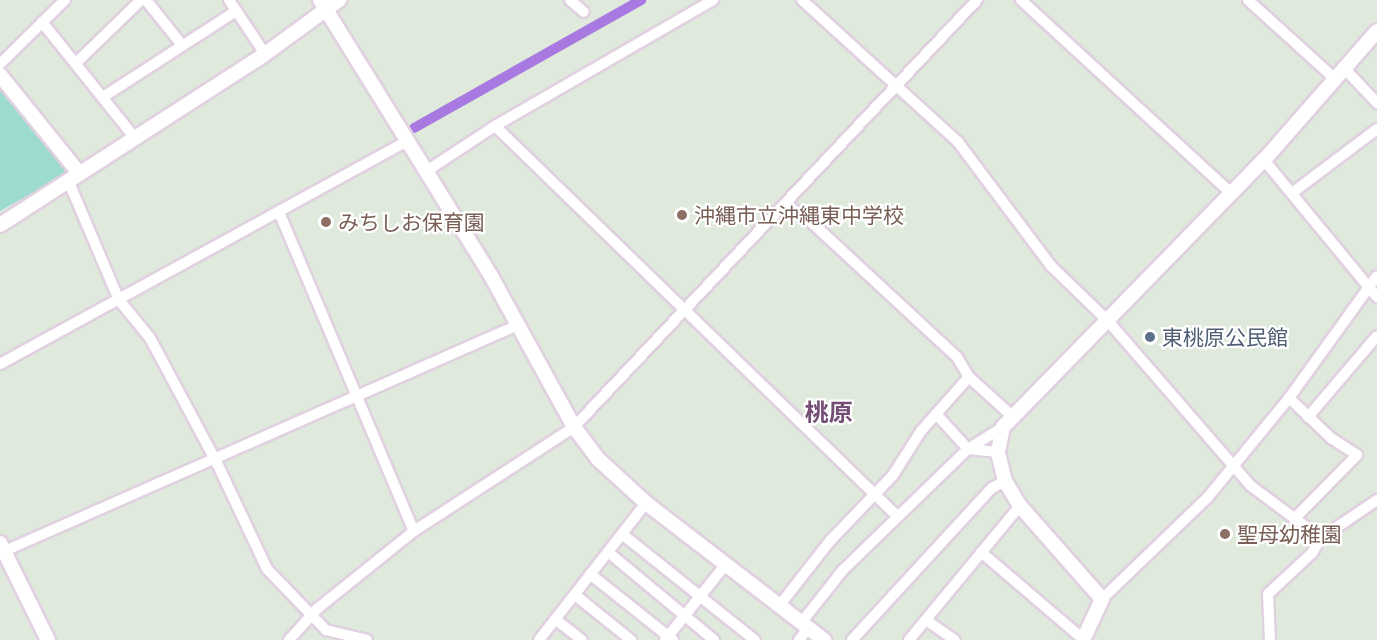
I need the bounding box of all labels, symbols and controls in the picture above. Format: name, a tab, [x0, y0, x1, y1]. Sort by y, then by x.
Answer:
place label: 沖縄市立沖縄東中学校	[694, 202, 904, 228]
marker: 沖縄市立沖縄東中学校	[675, 208, 689, 222]
place label: みちしお保育園	[338, 209, 485, 235]
marker: みちしお保育園	[319, 215, 333, 229]
place label: 東桃原公民館	[1162, 324, 1288, 350]
marker: 東桃原公民館	[1143, 330, 1157, 344]
district label: 桃原	[805, 398, 853, 426]
place label: 聖母幼稚園	[1237, 521, 1342, 547]
marker: 聖母幼稚園	[1218, 527, 1232, 541]

